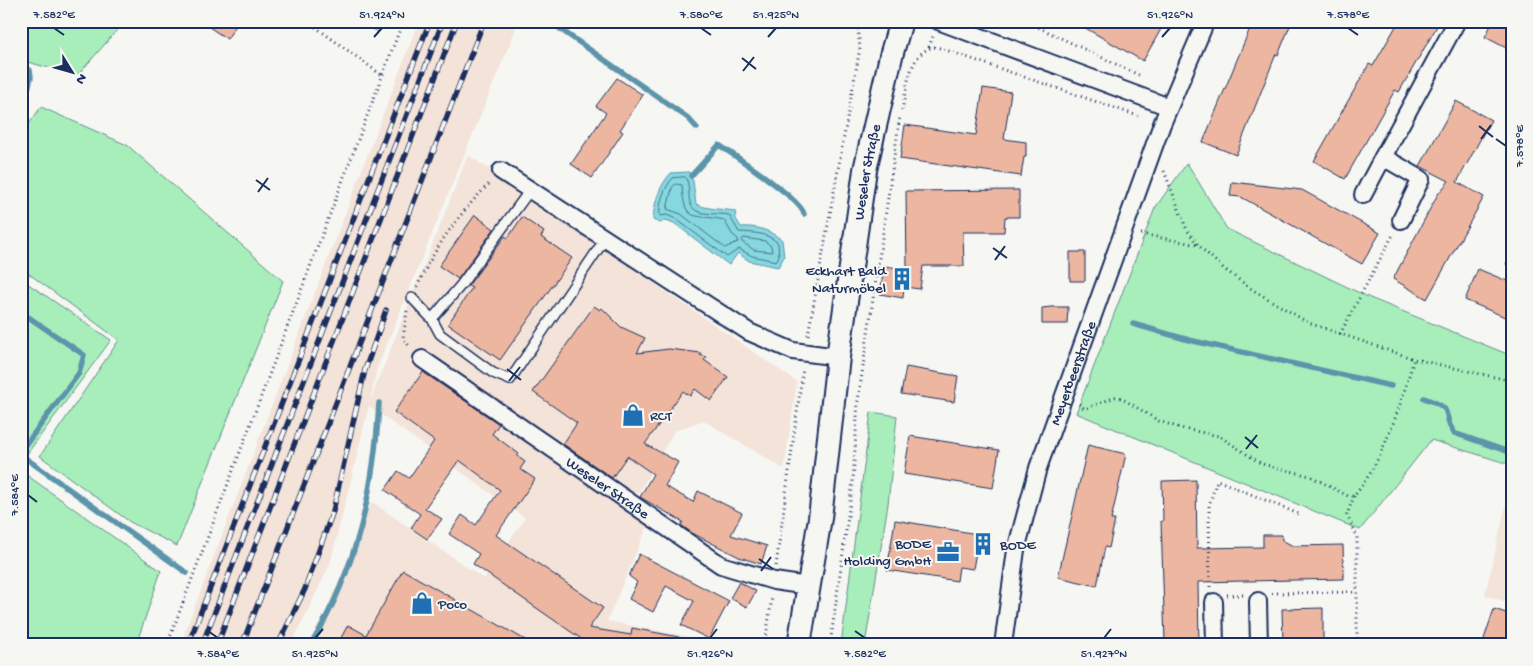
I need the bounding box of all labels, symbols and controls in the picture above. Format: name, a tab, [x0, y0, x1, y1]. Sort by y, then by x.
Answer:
text: 7.582°E	[32, 9, 75, 23]
text: 51.924°N	[359, 9, 405, 23]
text: 7.580°E	[679, 9, 723, 23]
text: 51.925°N	[753, 9, 799, 23]
text: 51.926°N	[1147, 9, 1193, 23]
text: 7.578°E	[1326, 9, 1370, 23]
north arrow	[48, 48, 98, 98]
text: N	[71, 70, 90, 87]
street label: Weseler Straße	[851, 122, 886, 221]
text: 7.578°E	[1514, 124, 1528, 168]
place label: Eckhart Bald Naturmöbel	[805, 263, 887, 298]
building icon: Eckhart Bald Naturmöbel	[889, 266, 915, 292]
street label: Meyerbeerstraße	[1047, 319, 1101, 428]
shop icon: RCT	[620, 402, 646, 428]
place label: RCT	[650, 408, 673, 426]
street label: Weseler Straße	[562, 454, 652, 524]
text: 7.584°E	[9, 474, 23, 517]
building icon: BODE	[970, 531, 996, 557]
place label: BODE Holding GmbH	[844, 536, 932, 571]
place label: BODE	[999, 537, 1036, 555]
office icon: BODE Holding GmbH	[935, 539, 961, 565]
shop icon: Poco	[409, 590, 435, 616]
place label: Poco	[437, 596, 467, 614]
text: 7.584°E	[196, 648, 239, 662]
text: 51.925°N	[292, 648, 338, 662]
text: 51.926°N	[687, 648, 733, 662]
text: 7.582°E	[843, 648, 886, 662]
text: 51.927°N	[1081, 648, 1127, 662]

